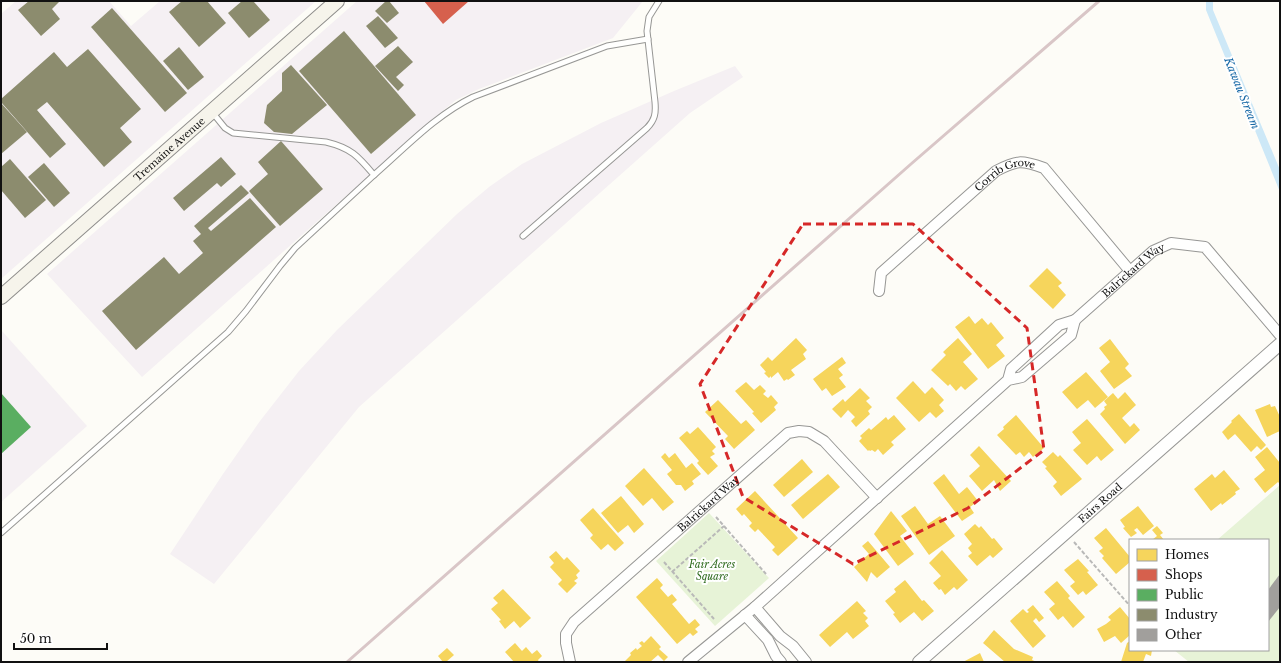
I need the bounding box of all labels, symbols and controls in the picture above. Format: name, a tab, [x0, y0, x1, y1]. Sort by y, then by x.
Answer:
water label: Kawau Stream	[1221, 54, 1263, 131]
street label: Tremaine Avenue	[131, 114, 208, 184]
street label: Corrib Grove	[972, 156, 1037, 194]
street label: Balrickard Way	[1099, 240, 1167, 300]
street label: Balrickard Way	[675, 473, 743, 535]
street label: Fairs Road	[1076, 480, 1125, 526]
legend	[1129, 539, 1269, 651]
text: Homes	[1165, 547, 1209, 562]
park label: Fair Acres Square	[688, 558, 735, 583]
text: Shops	[1165, 567, 1202, 582]
text: Public	[1165, 587, 1204, 602]
text: Industry	[1165, 607, 1218, 622]
scale bar	[14, 625, 107, 651]
text: Other	[1165, 627, 1202, 642]
text: 50 m	[20, 631, 52, 646]

